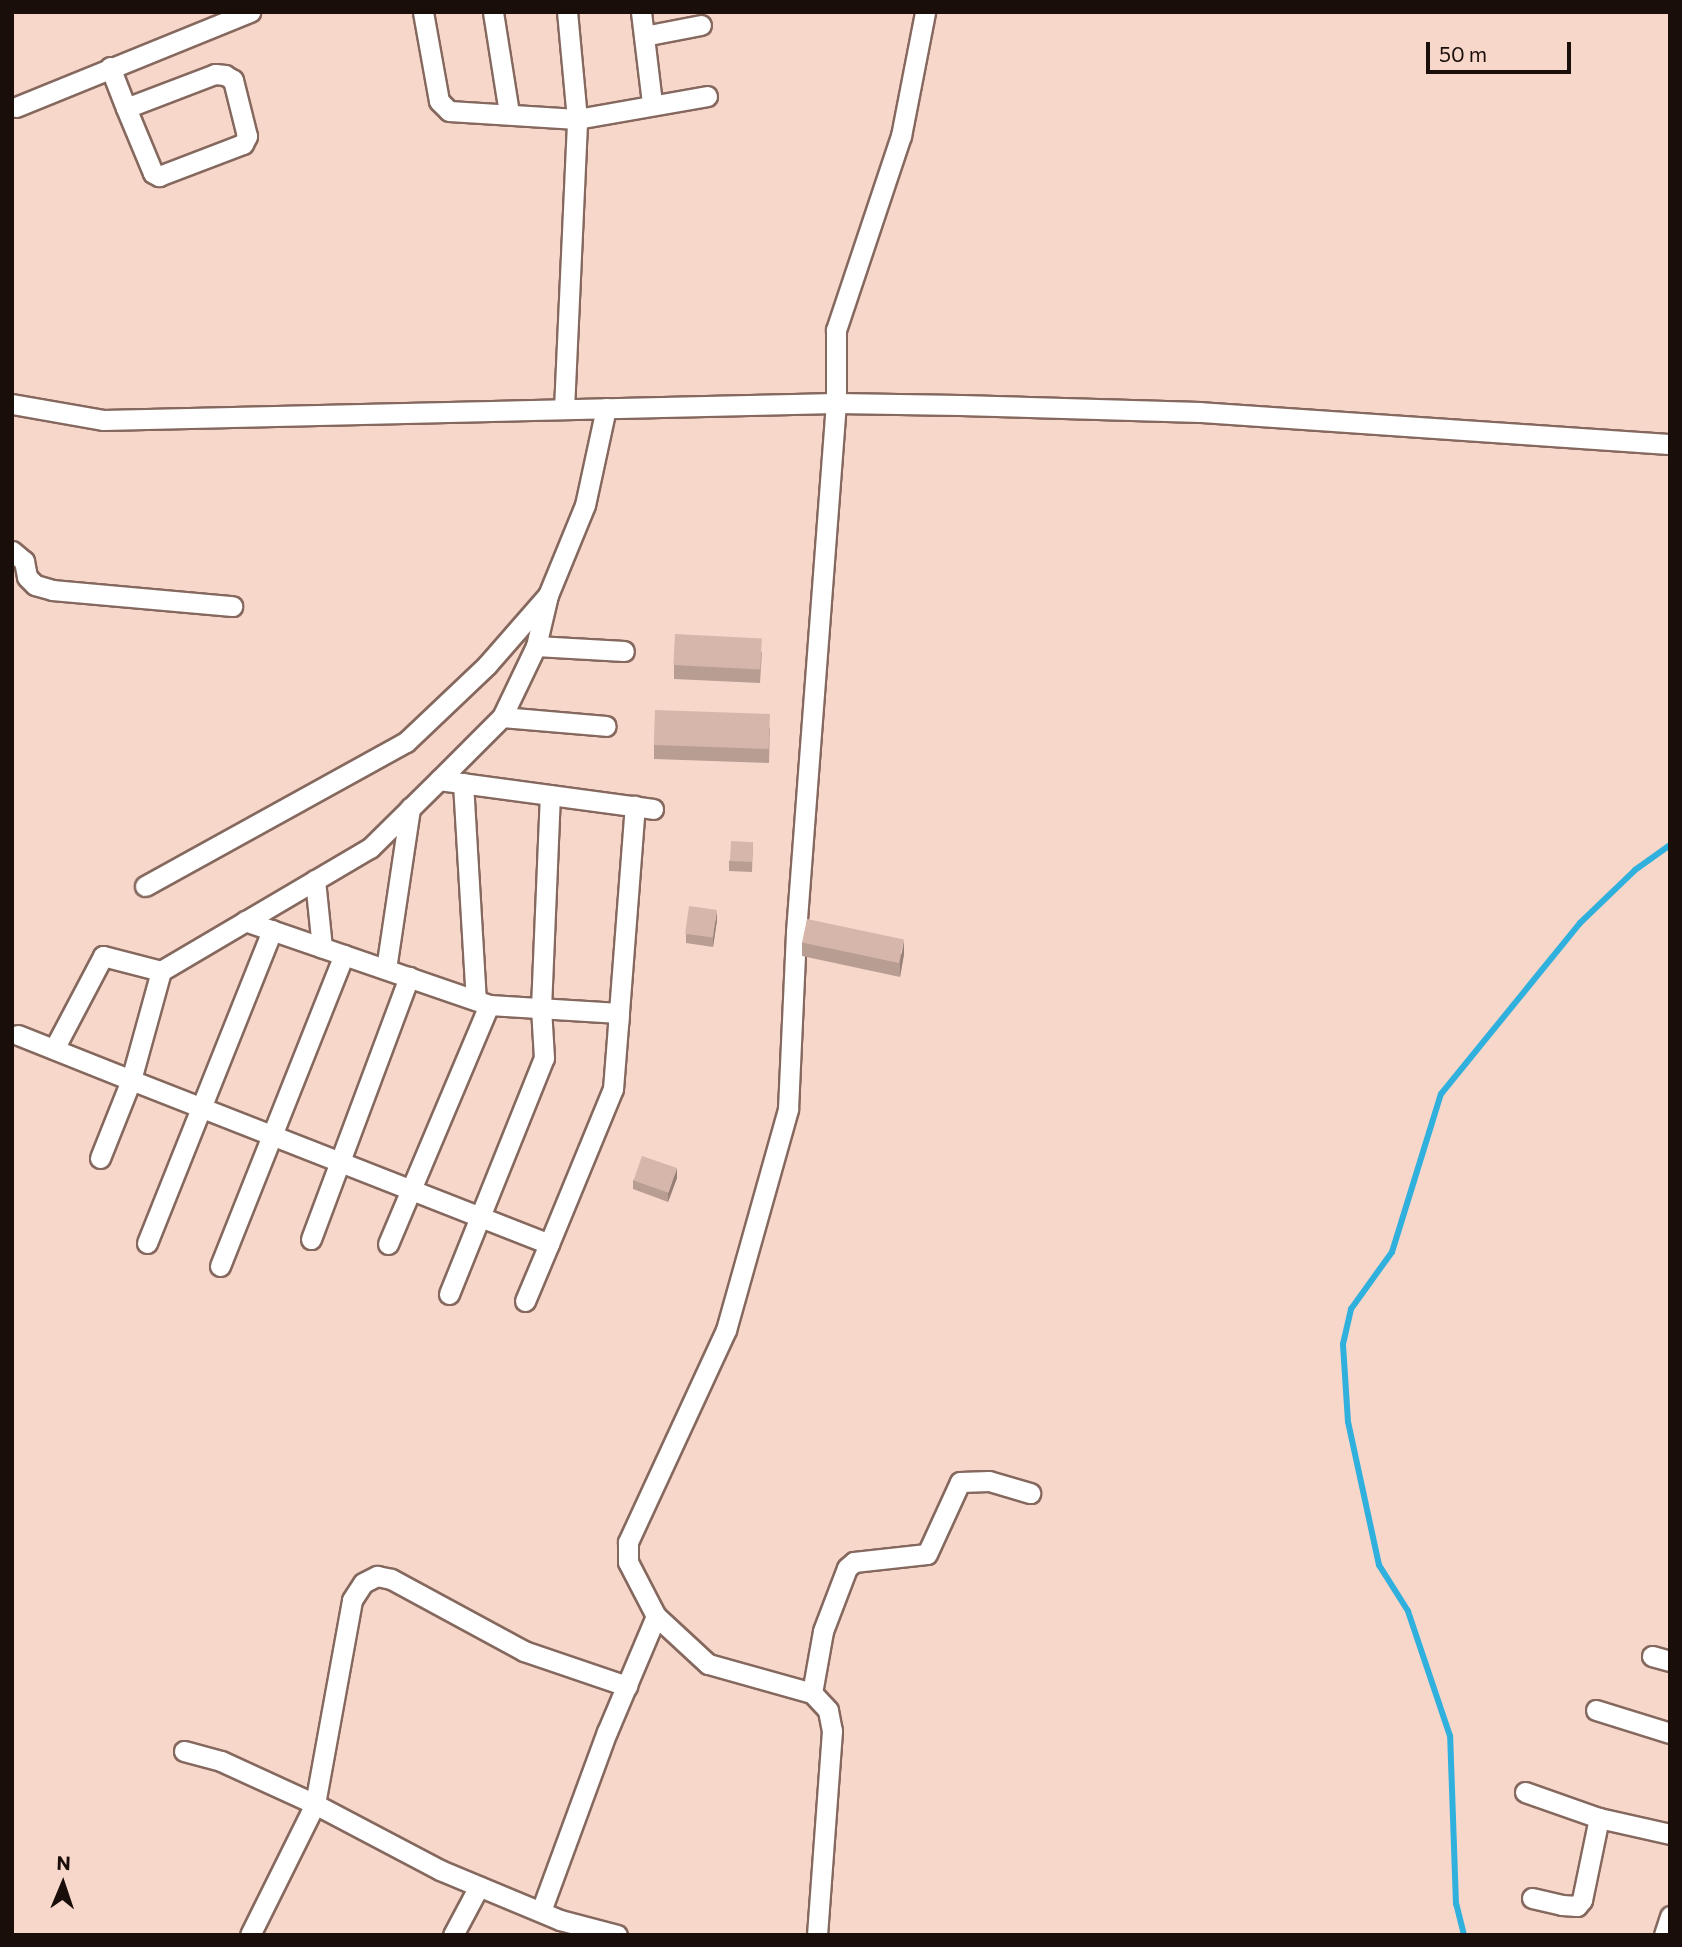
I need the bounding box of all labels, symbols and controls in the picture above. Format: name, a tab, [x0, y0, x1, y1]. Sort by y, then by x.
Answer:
scale bar	[1430, 28, 1575, 72]
text: 50 m	[1439, 41, 1487, 66]
north arrow	[28, 1849, 98, 1919]
text: N	[56, 1851, 71, 1874]

